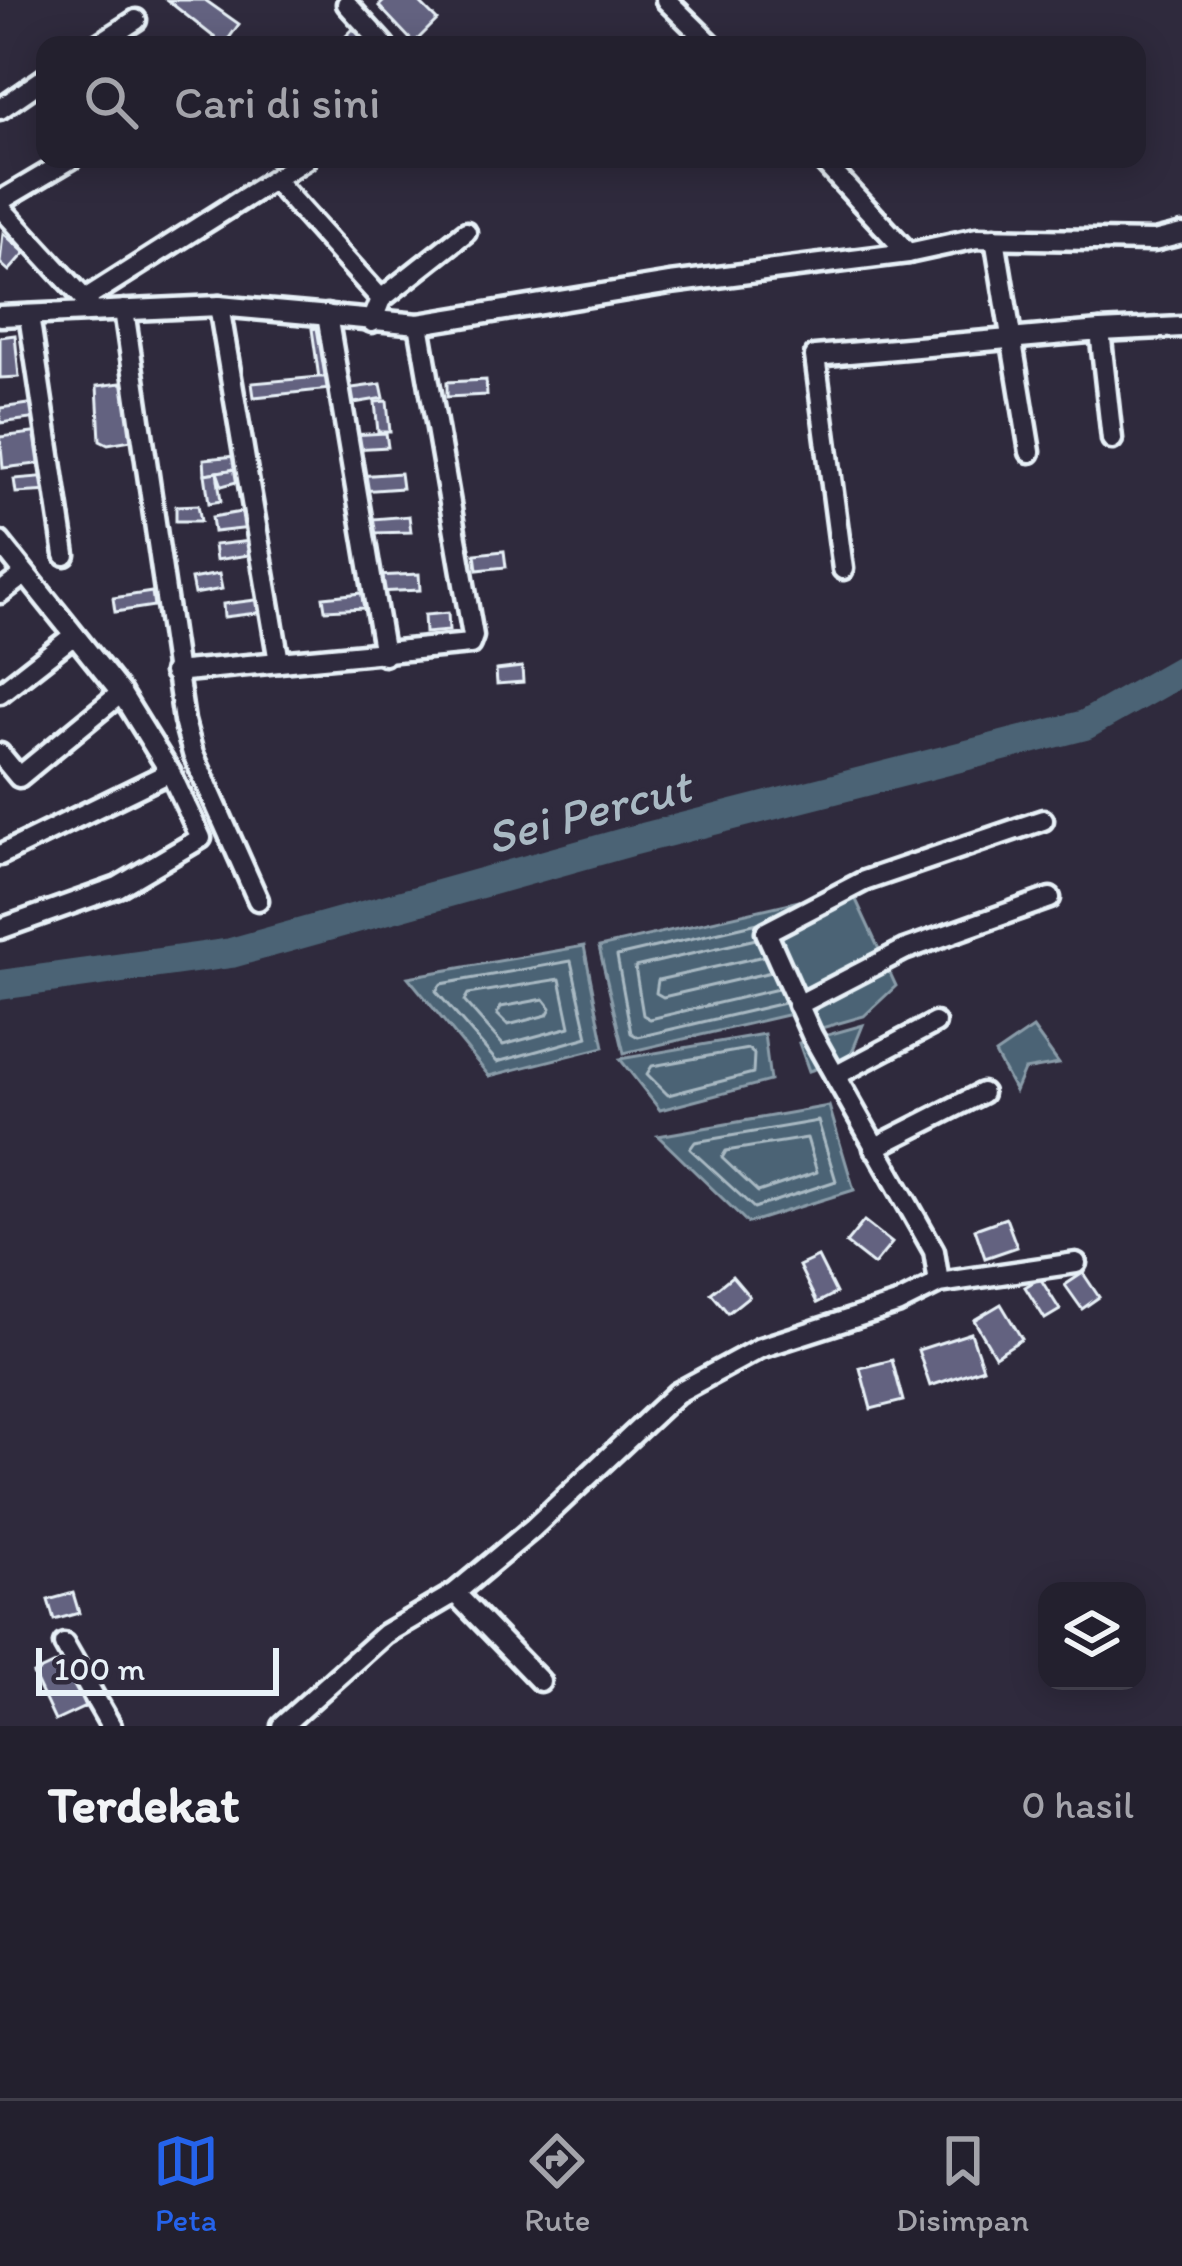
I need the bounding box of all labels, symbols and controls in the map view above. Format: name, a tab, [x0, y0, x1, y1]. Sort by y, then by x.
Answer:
search box	[36, 36, 1146, 168]
icon: search	[78, 69, 144, 135]
text: Cari di sini	[174, 75, 380, 129]
water label: Sei Percut	[480, 755, 700, 866]
map controls	[1038, 1582, 1146, 1690]
button: layers	[1038, 1582, 1146, 1690]
scale bar	[36, 1642, 279, 1695]
text: 100 m	[54, 1649, 145, 1688]
text: Terdekat	[48, 1774, 240, 1835]
text: 0 hasil	[1022, 1781, 1134, 1828]
tab: Peta	[153, 2128, 219, 2239]
tab: Rute	[524, 2128, 591, 2239]
tab: Disimpan	[896, 2128, 1029, 2239]

